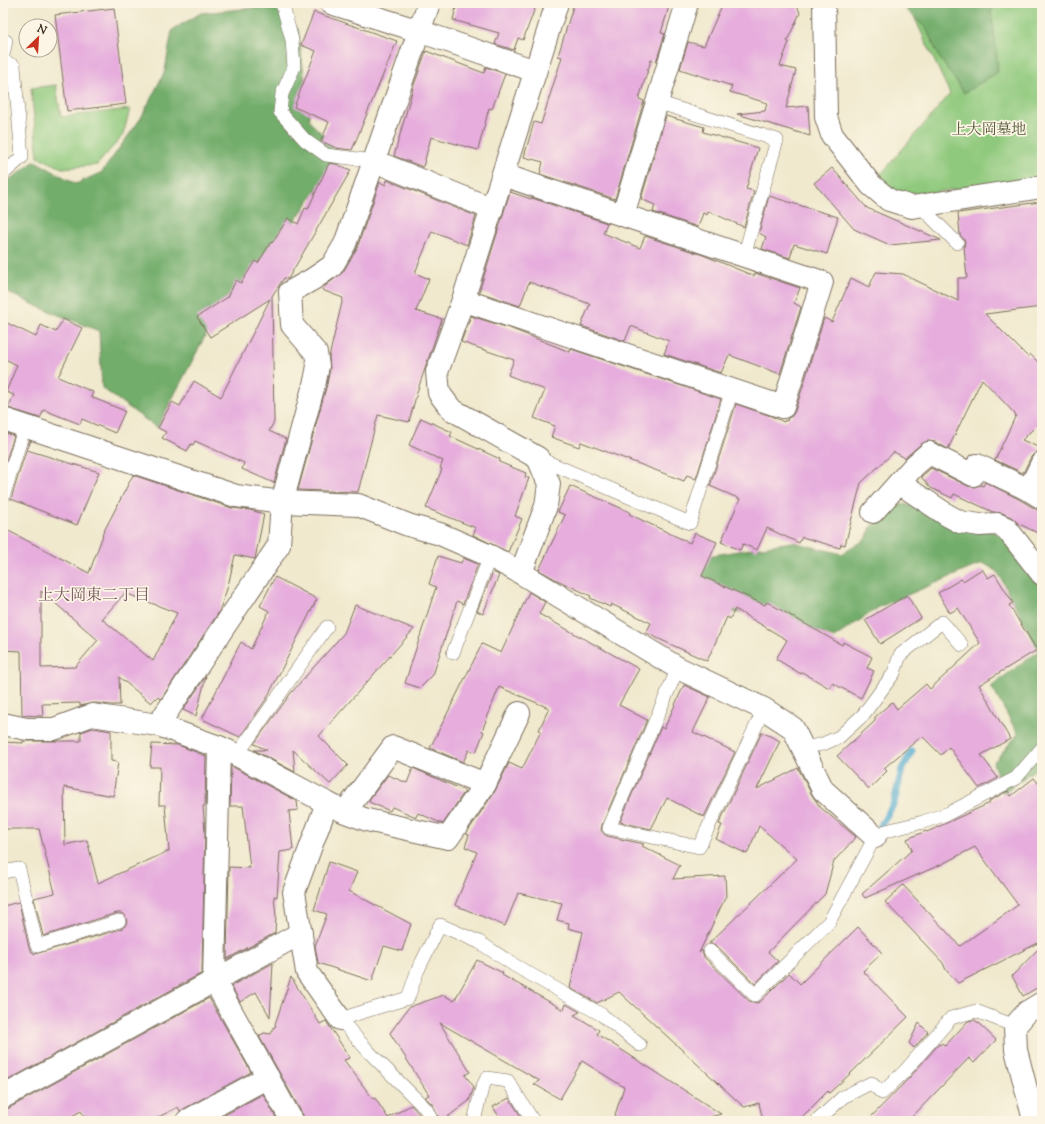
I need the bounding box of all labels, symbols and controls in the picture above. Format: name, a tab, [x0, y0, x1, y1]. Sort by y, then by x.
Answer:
north arrow	[18, 18, 58, 58]
text: N	[34, 20, 49, 39]
park label: 上大岡墓地	[951, 120, 1027, 141]
district label: 上大岡東二丁目	[38, 585, 150, 608]

